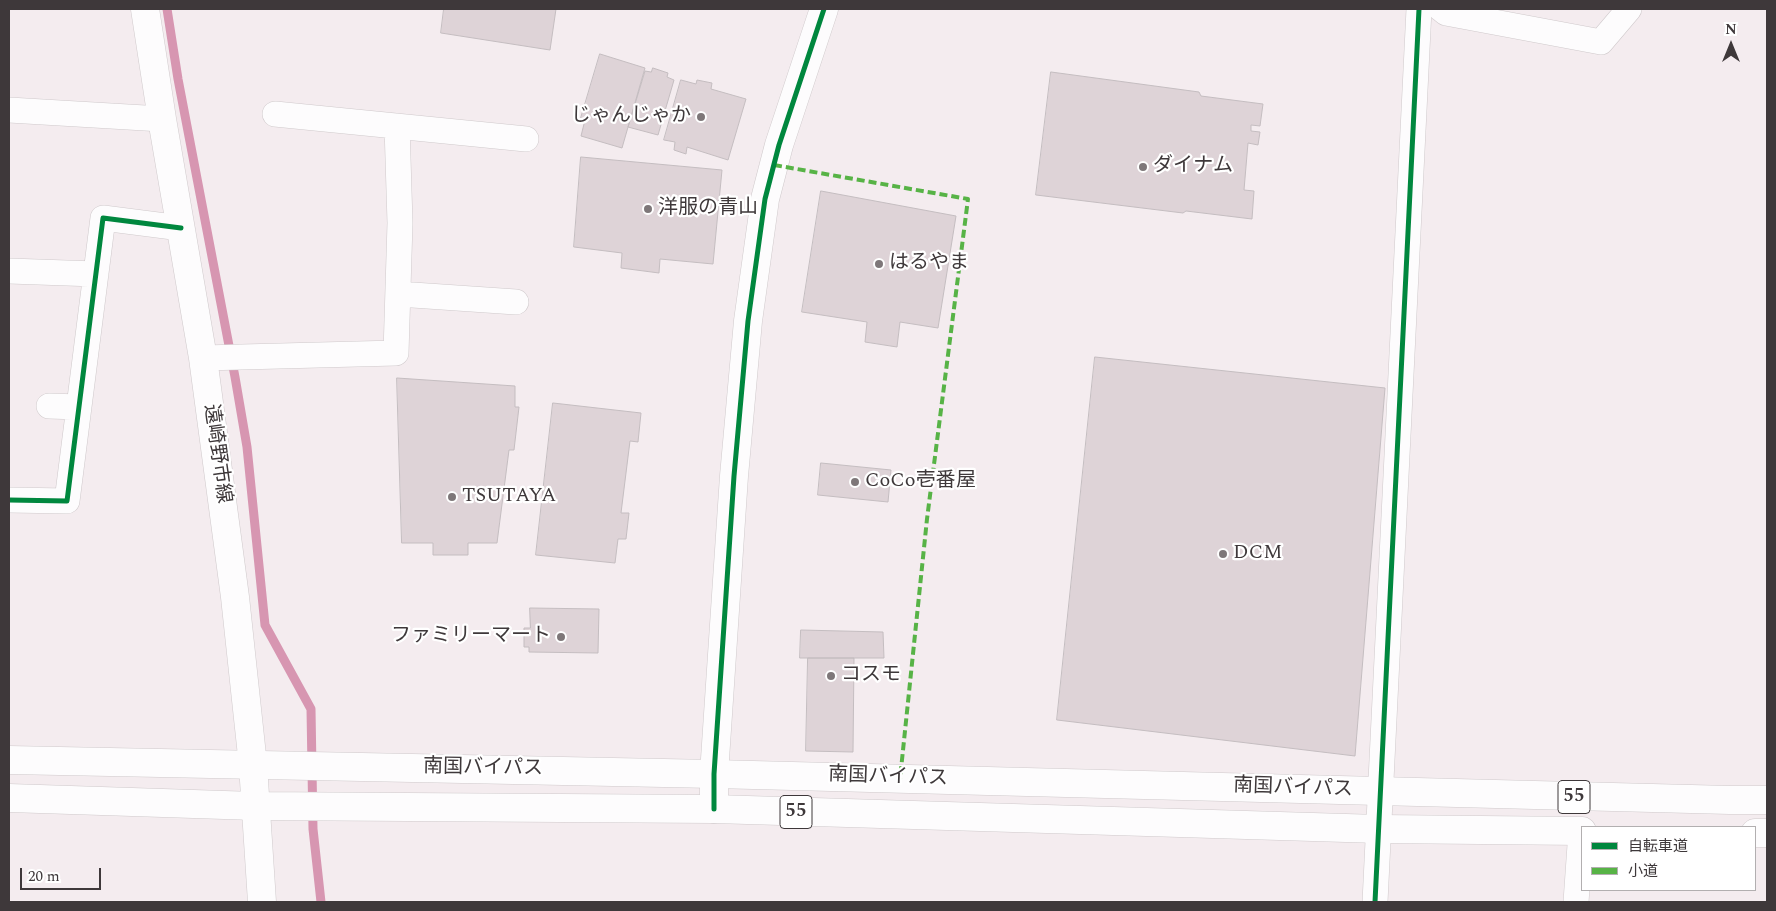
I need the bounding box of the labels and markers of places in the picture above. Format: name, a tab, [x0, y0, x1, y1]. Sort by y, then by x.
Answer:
place label: じゃんじゃか	[571, 105, 691, 129]
marker: じゃんじゃか	[695, 111, 707, 123]
place label: ダイナム	[1153, 155, 1233, 179]
marker: ダイナム	[1137, 161, 1149, 173]
place label: 洋服の青山	[658, 197, 758, 221]
marker: 洋服の青山	[642, 203, 654, 215]
place label: はるやま	[889, 252, 969, 276]
marker: はるやま	[873, 258, 885, 270]
place label: CoCo壱番屋	[865, 470, 976, 494]
marker: CoCo壱番屋	[849, 476, 861, 488]
place label: TSUTAYA	[462, 485, 556, 509]
marker: TSUTAYA	[446, 491, 458, 503]
place label: DCM	[1233, 542, 1282, 566]
marker: DCM	[1217, 548, 1229, 560]
place label: ファミリーマート	[391, 625, 551, 649]
marker: ファミリーマート	[555, 631, 567, 643]
place label: コスモ	[841, 664, 901, 688]
marker: コスモ	[825, 670, 837, 682]

